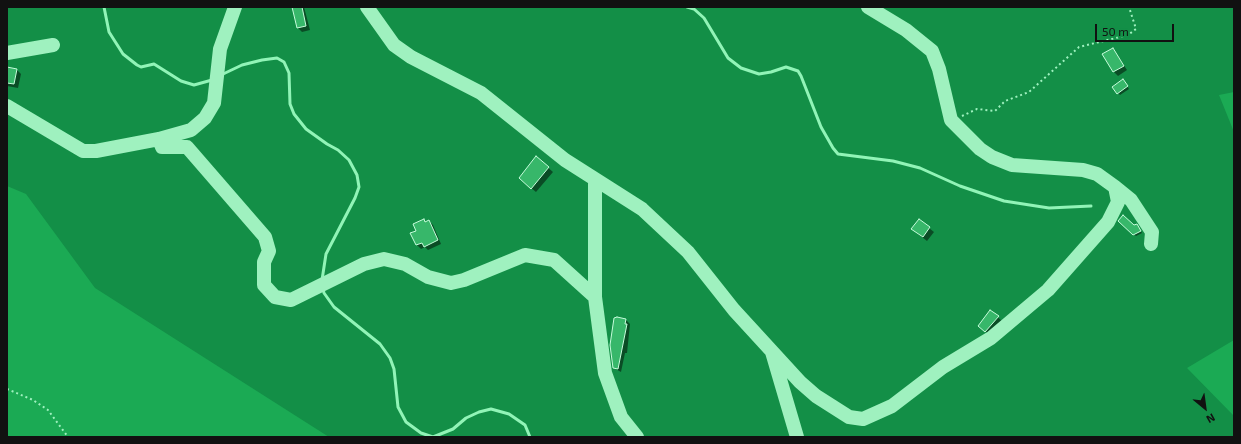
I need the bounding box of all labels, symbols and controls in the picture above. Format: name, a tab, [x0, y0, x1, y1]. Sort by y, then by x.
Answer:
scale bar	[1097, 16, 1176, 42]
text: 50 m	[1102, 24, 1129, 38]
north arrow	[1185, 388, 1225, 428]
text: N	[1204, 411, 1218, 427]

